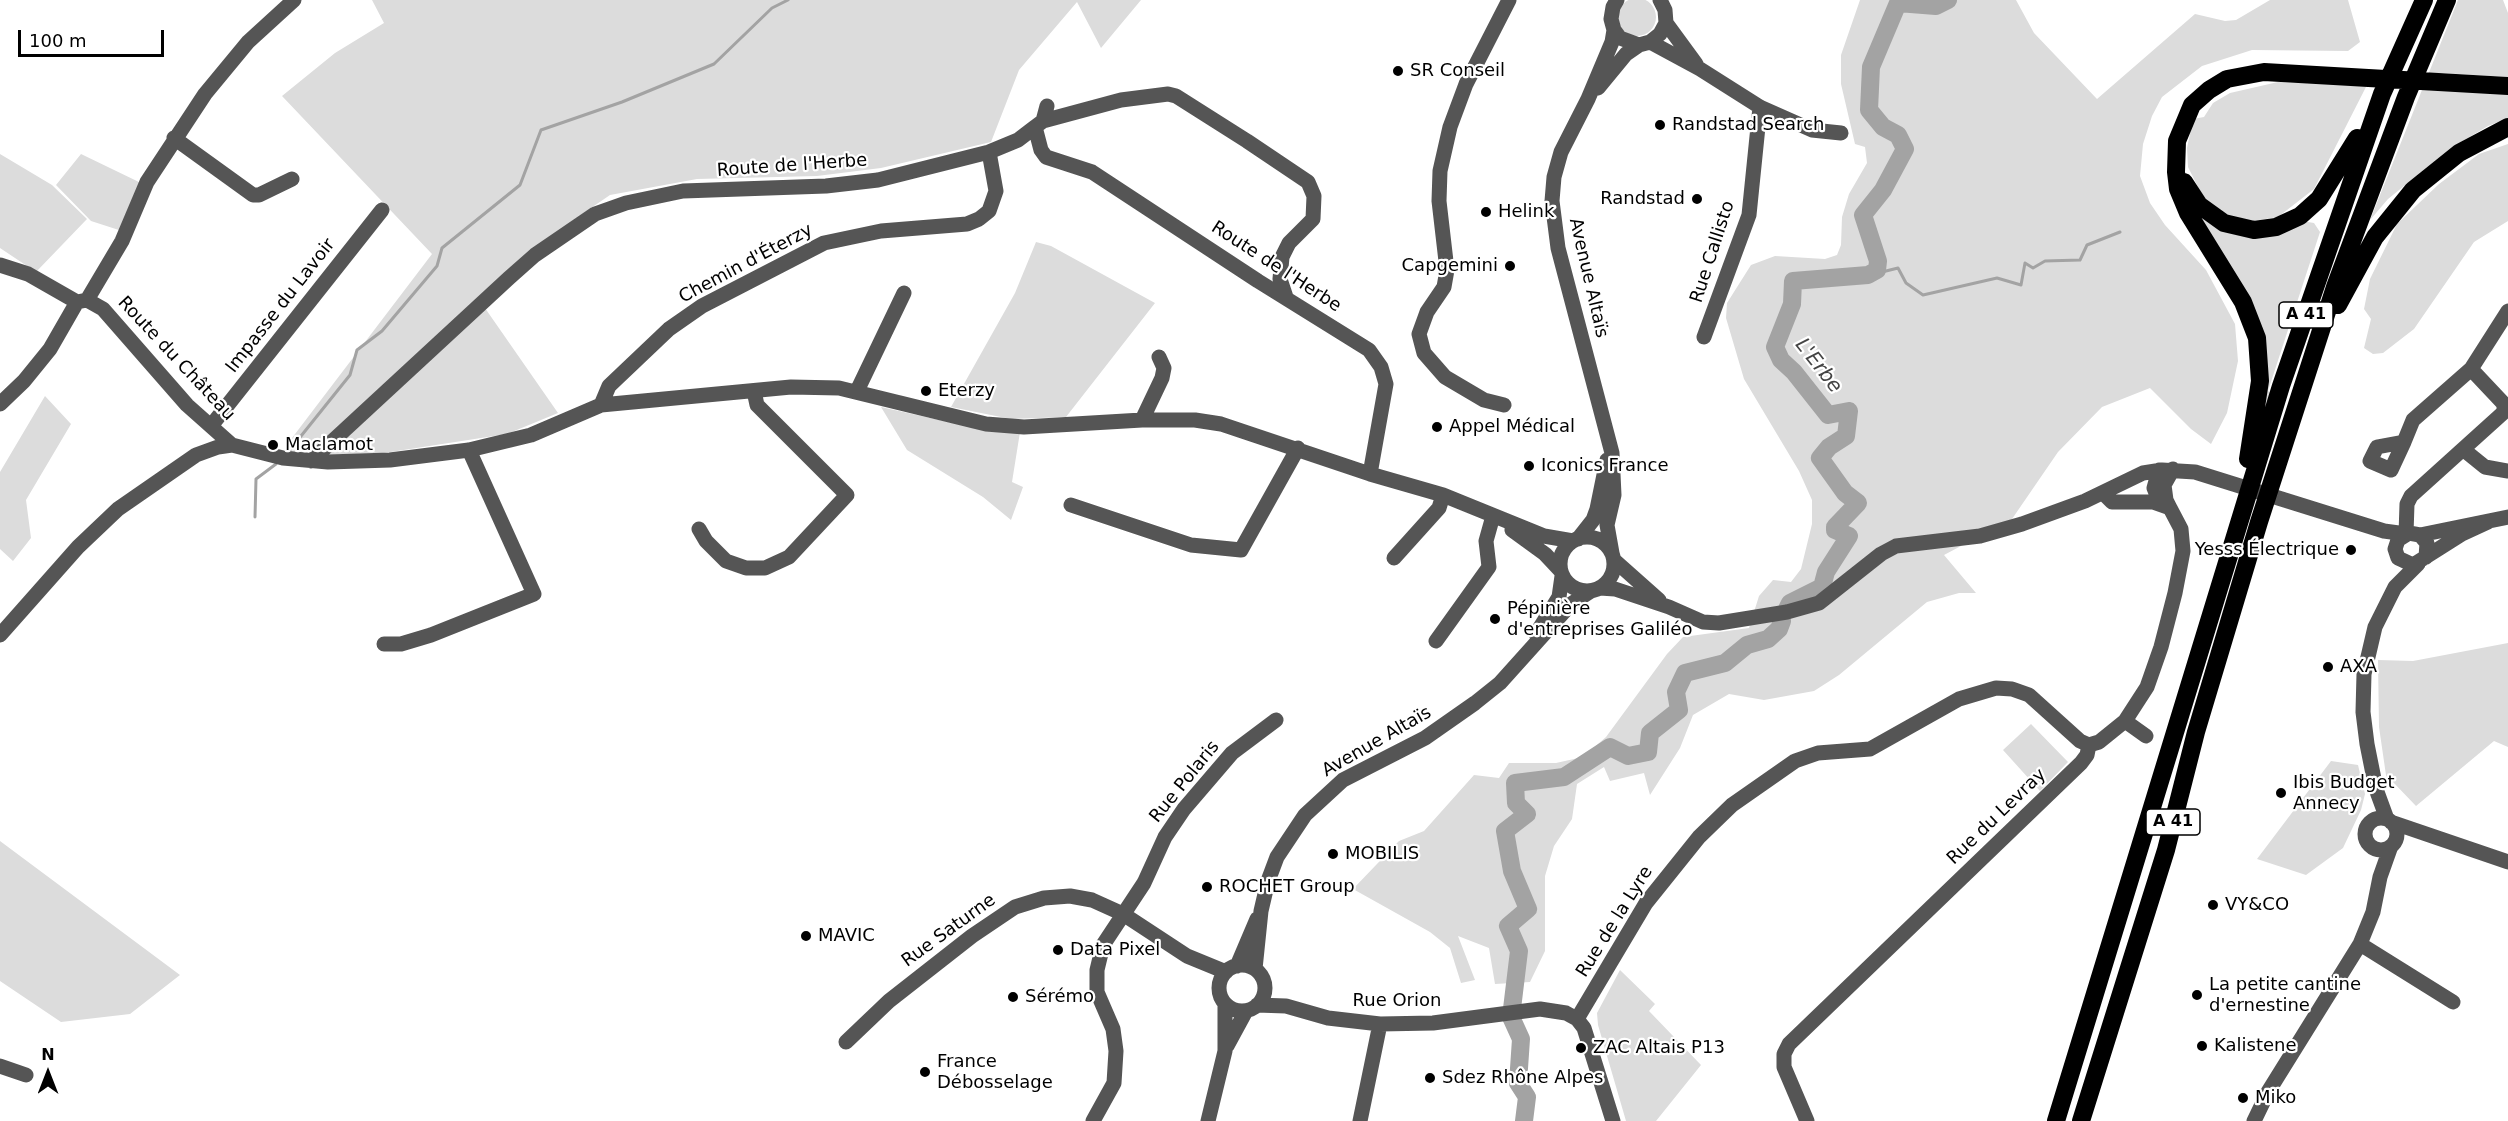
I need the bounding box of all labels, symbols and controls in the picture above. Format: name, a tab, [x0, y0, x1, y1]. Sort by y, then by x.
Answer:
scale bar	[21, 18, 166, 56]
text: 100 m	[29, 30, 87, 51]
place label: SR Conseil	[1410, 60, 1505, 82]
marker: SR Conseil	[1391, 64, 1405, 78]
place label: Randstad Search	[1672, 114, 1824, 136]
marker: Randstad Search	[1653, 118, 1667, 132]
street label: Route de l'Herbe	[716, 150, 868, 182]
place label: Randstad	[1600, 188, 1685, 210]
marker: Randstad	[1690, 192, 1704, 206]
street label: Rue Callisto	[1686, 198, 1740, 306]
place label: Helink	[1498, 201, 1554, 223]
marker: Helink	[1479, 205, 1493, 219]
street label: Avenue Altaïs	[1564, 216, 1612, 340]
street label: Route de l'Herbe	[1207, 217, 1345, 317]
street label: Chemin d'Éterzy	[676, 220, 816, 308]
street label: Impasse du Lavoir	[222, 235, 340, 377]
place label: Capgemini	[1402, 255, 1498, 277]
marker: Capgemini	[1503, 259, 1517, 273]
street label: Route du Château	[113, 292, 239, 426]
road number: A 41	[2279, 302, 2333, 328]
water label: L'Erbe	[1789, 334, 1847, 398]
place label: Eterzy	[938, 380, 995, 402]
marker: Eterzy	[919, 384, 933, 398]
place label: Appel Médical	[1449, 416, 1575, 438]
marker: Appel Médical	[1430, 420, 1444, 434]
place label: Maclamot	[285, 434, 373, 456]
marker: Maclamot	[266, 438, 280, 452]
place label: Iconics France	[1541, 455, 1668, 477]
marker: Iconics France	[1522, 459, 1536, 473]
place label: Yesss Électrique	[2195, 539, 2339, 561]
marker: Yesss Électrique	[2344, 543, 2358, 557]
place label: Pépinière d'entreprises Galiléo	[1507, 598, 1692, 640]
marker: Pépinière d'entreprises Galiléo	[1488, 612, 1502, 626]
place label: AXA	[2340, 656, 2377, 678]
marker: AXA	[2321, 660, 2335, 674]
street label: Avenue Altaïs	[1319, 702, 1435, 782]
street label: Rue Polaris	[1145, 737, 1225, 827]
street label: Rue du Levray	[1943, 764, 2051, 870]
place label: Ibis Budget Annecy	[2293, 772, 2395, 814]
marker: Ibis Budget Annecy	[2274, 786, 2288, 800]
road number: A 41	[2146, 809, 2200, 835]
place label: MOBILIS	[1345, 843, 1419, 865]
marker: MOBILIS	[1326, 847, 1340, 861]
street label: Rue de la Lyre	[1572, 862, 1658, 982]
place label: ROCHET Group	[1219, 876, 1355, 898]
marker: ROCHET Group	[1200, 880, 1214, 894]
street label: Rue Saturne	[898, 890, 1000, 972]
place label: VY&CO	[2225, 894, 2289, 916]
marker: VY&CO	[2206, 898, 2220, 912]
place label: MAVIC	[818, 925, 875, 947]
marker: MAVIC	[799, 929, 813, 943]
place label: Data Pixel	[1070, 939, 1160, 961]
marker: Data Pixel	[1051, 943, 1065, 957]
place label: La petite cantine d'ernestine	[2209, 974, 2361, 1016]
place label: Sérémo	[1025, 986, 1094, 1008]
marker: La petite cantine d'ernestine	[2190, 988, 2204, 1002]
marker: Sérémo	[1006, 990, 1020, 1004]
street label: Rue Orion	[1353, 990, 1441, 1012]
place label: Kalistene	[2214, 1035, 2297, 1057]
place label: ZAC Altais P13	[1593, 1037, 1725, 1059]
marker: Kalistene	[2195, 1039, 2209, 1053]
marker: ZAC Altais P13	[1574, 1041, 1588, 1055]
north arrow	[18, 1043, 78, 1103]
text: N	[41, 1045, 55, 1064]
place label: France Débosselage	[937, 1051, 1053, 1094]
marker: France Débosselage	[918, 1065, 932, 1079]
place label: Sdez Rhône Alpes	[1442, 1067, 1603, 1089]
marker: Sdez Rhône Alpes	[1423, 1071, 1437, 1085]
place label: Miko	[2255, 1087, 2296, 1109]
marker: Miko	[2236, 1091, 2250, 1105]

